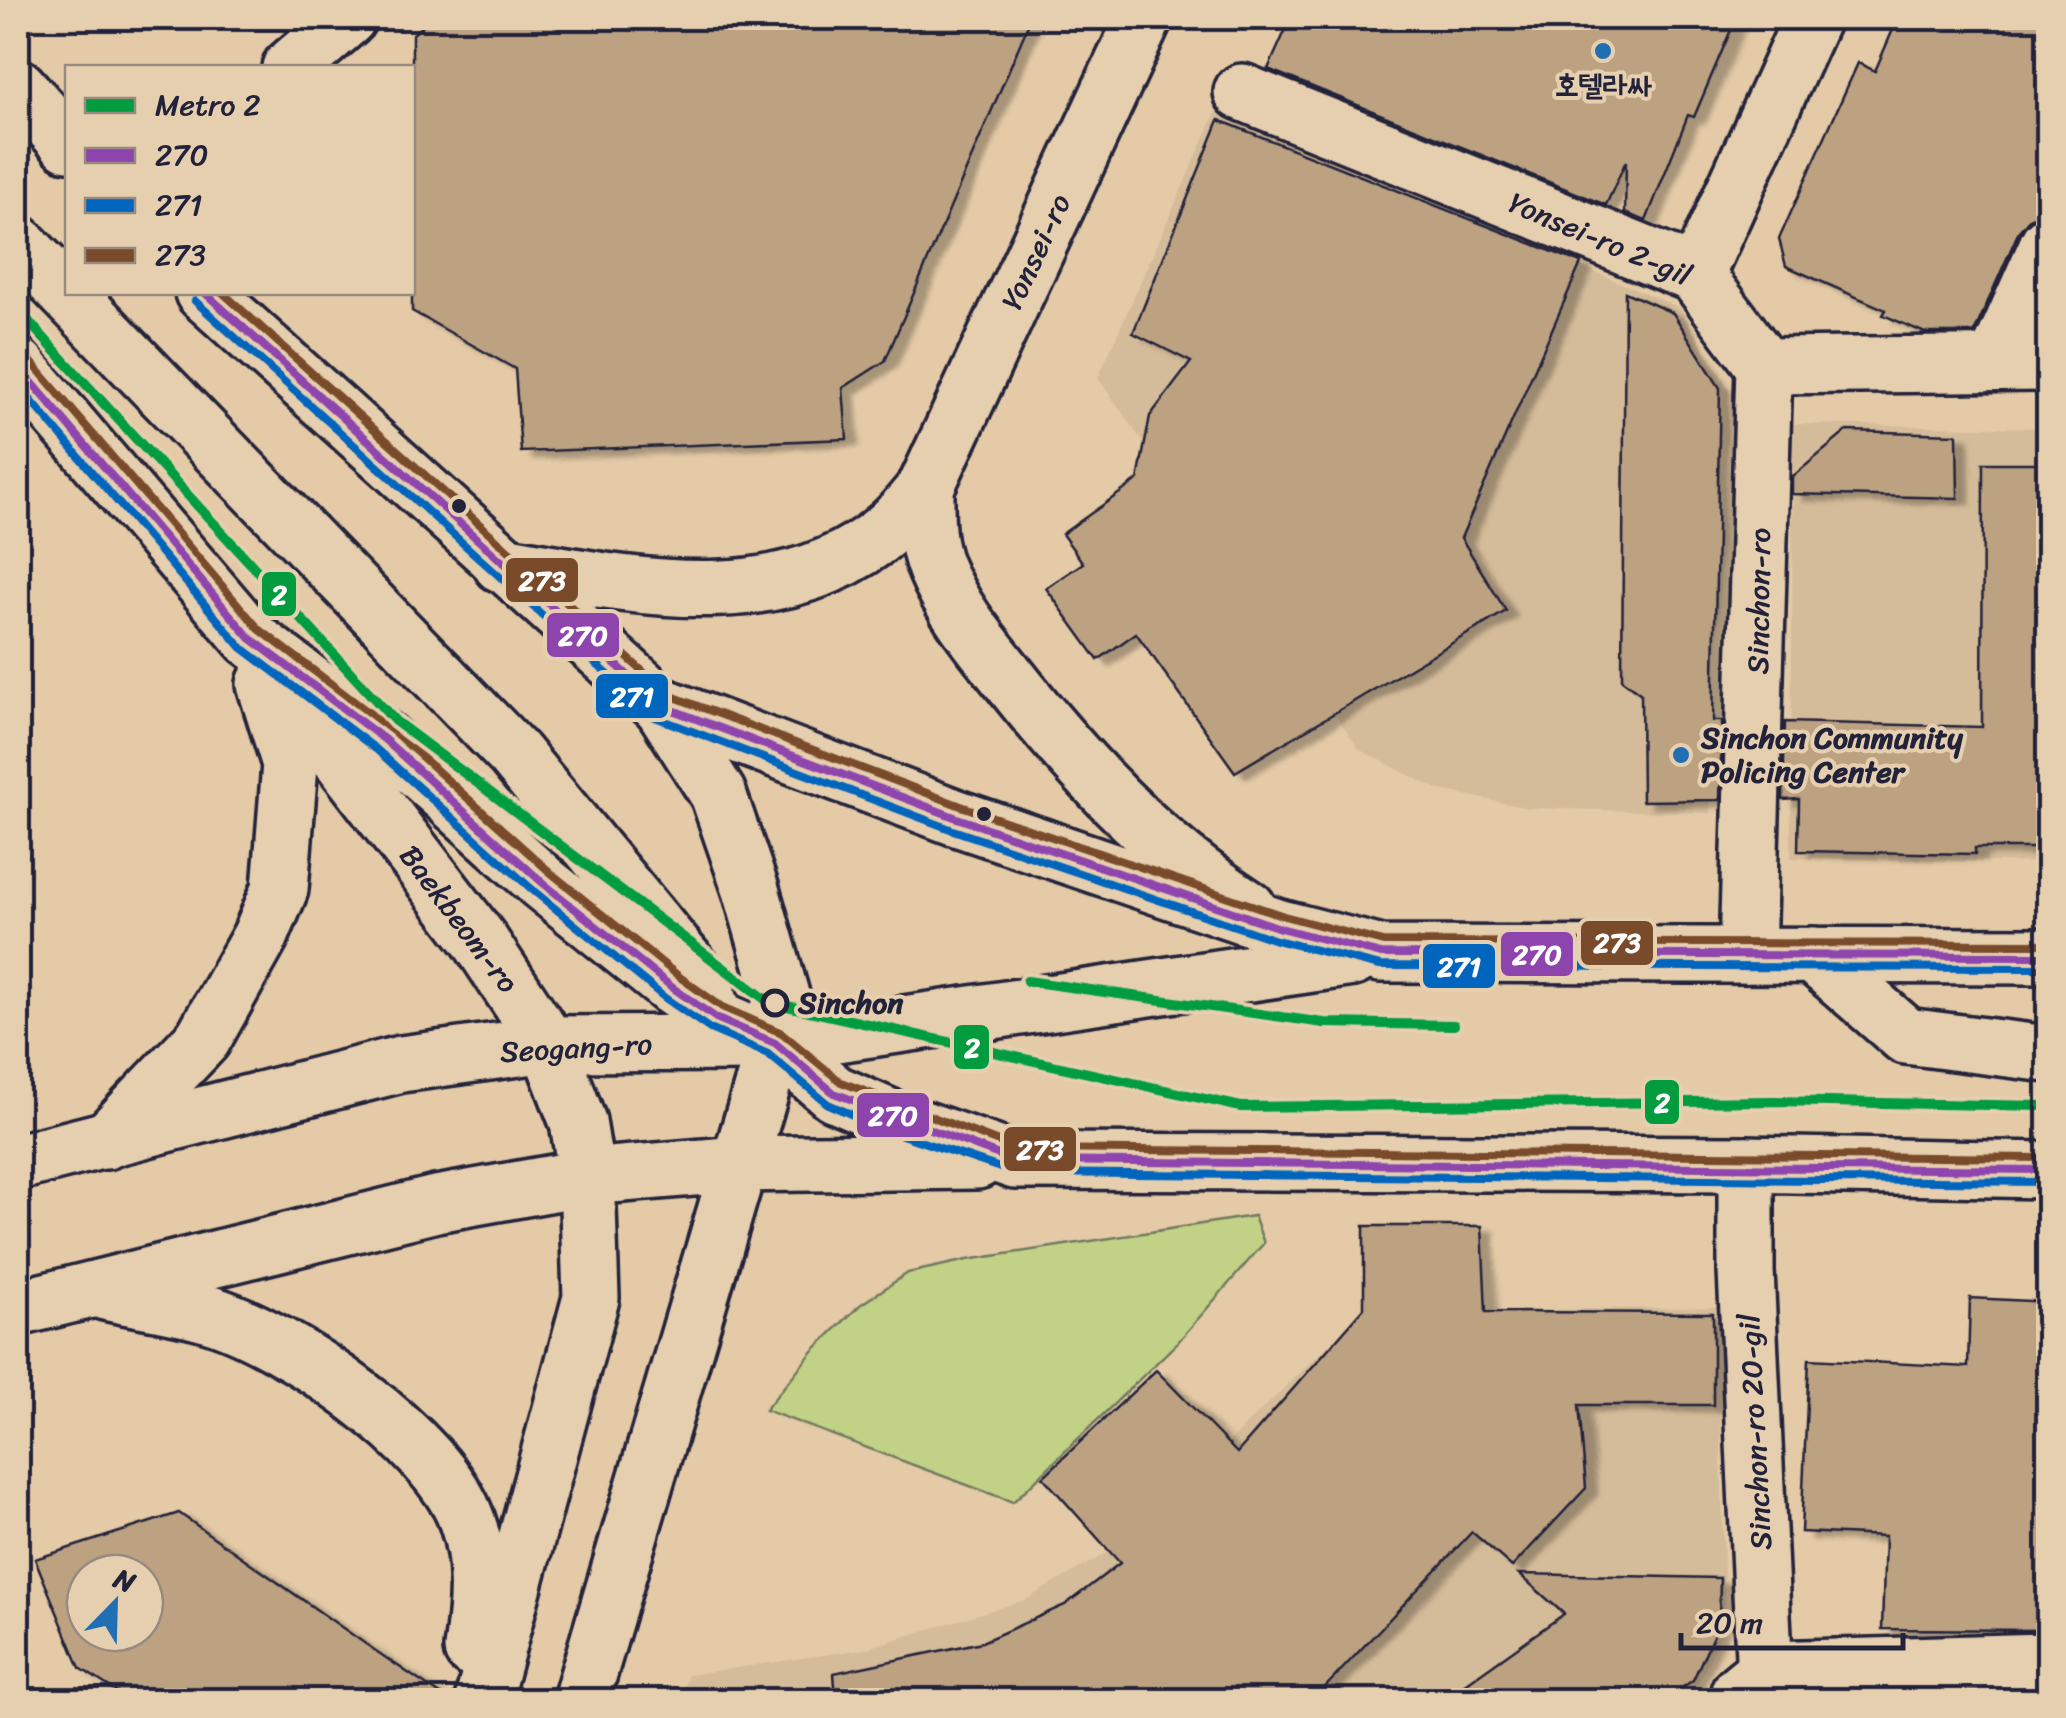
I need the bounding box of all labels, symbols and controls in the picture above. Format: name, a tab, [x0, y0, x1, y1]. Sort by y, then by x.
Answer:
marker: 호텔라싸	[1592, 40, 1614, 62]
place label: 호텔라싸	[1555, 58, 1652, 112]
legend	[65, 65, 415, 295]
text: Metro 2	[155, 78, 261, 132]
text: 270	[155, 128, 208, 182]
street label: Yonsei-ro 2-gil	[1500, 176, 1702, 302]
text: 271	[155, 178, 202, 232]
street label: Yonsei-ro	[985, 185, 1087, 319]
text: 273	[155, 228, 206, 282]
unlabelled marker	[449, 496, 469, 516]
street label: Sinchon-ro	[1731, 527, 1787, 675]
line badge: 273	[504, 556, 580, 604]
text: 273	[517, 556, 566, 605]
line badge: 2	[260, 570, 298, 618]
text: 2	[270, 570, 287, 619]
line badge: 270	[545, 611, 621, 659]
text: 270	[557, 611, 608, 660]
line badge: 271	[594, 672, 670, 720]
text: 271	[609, 672, 654, 721]
place label: Sinchon Community Policing Center	[1700, 711, 1963, 799]
marker: Sinchon Community Policing Center	[1670, 744, 1692, 766]
unlabelled marker	[974, 804, 994, 824]
street label: Baekbeom-ro	[385, 833, 533, 1005]
text: 273	[1592, 918, 1641, 967]
line badge: 273	[1579, 919, 1655, 967]
line badge: 270	[1499, 930, 1575, 978]
text: 270	[1511, 930, 1562, 979]
line badge: 271	[1421, 942, 1497, 990]
text: 271	[1436, 942, 1481, 991]
place label: Sinchon	[797, 976, 904, 1030]
marker: Sinchon	[762, 990, 788, 1016]
street label: Seogang-ro	[498, 1017, 654, 1079]
line badge: 2	[952, 1023, 991, 1071]
text: 2	[963, 1023, 980, 1072]
line badge: 2	[1643, 1078, 1681, 1126]
text: 2	[1653, 1078, 1670, 1127]
line badge: 270	[855, 1091, 931, 1139]
text: 270	[867, 1091, 918, 1140]
line badge: 273	[1002, 1125, 1078, 1173]
text: 273	[1015, 1125, 1064, 1174]
street label: Sinchon-ro 20-gil	[1722, 1311, 1788, 1551]
north arrow	[65, 1553, 165, 1653]
text: N	[105, 1554, 144, 1607]
scale bar	[1681, 1588, 1904, 1650]
text: 20 m	[1696, 1596, 1763, 1650]

